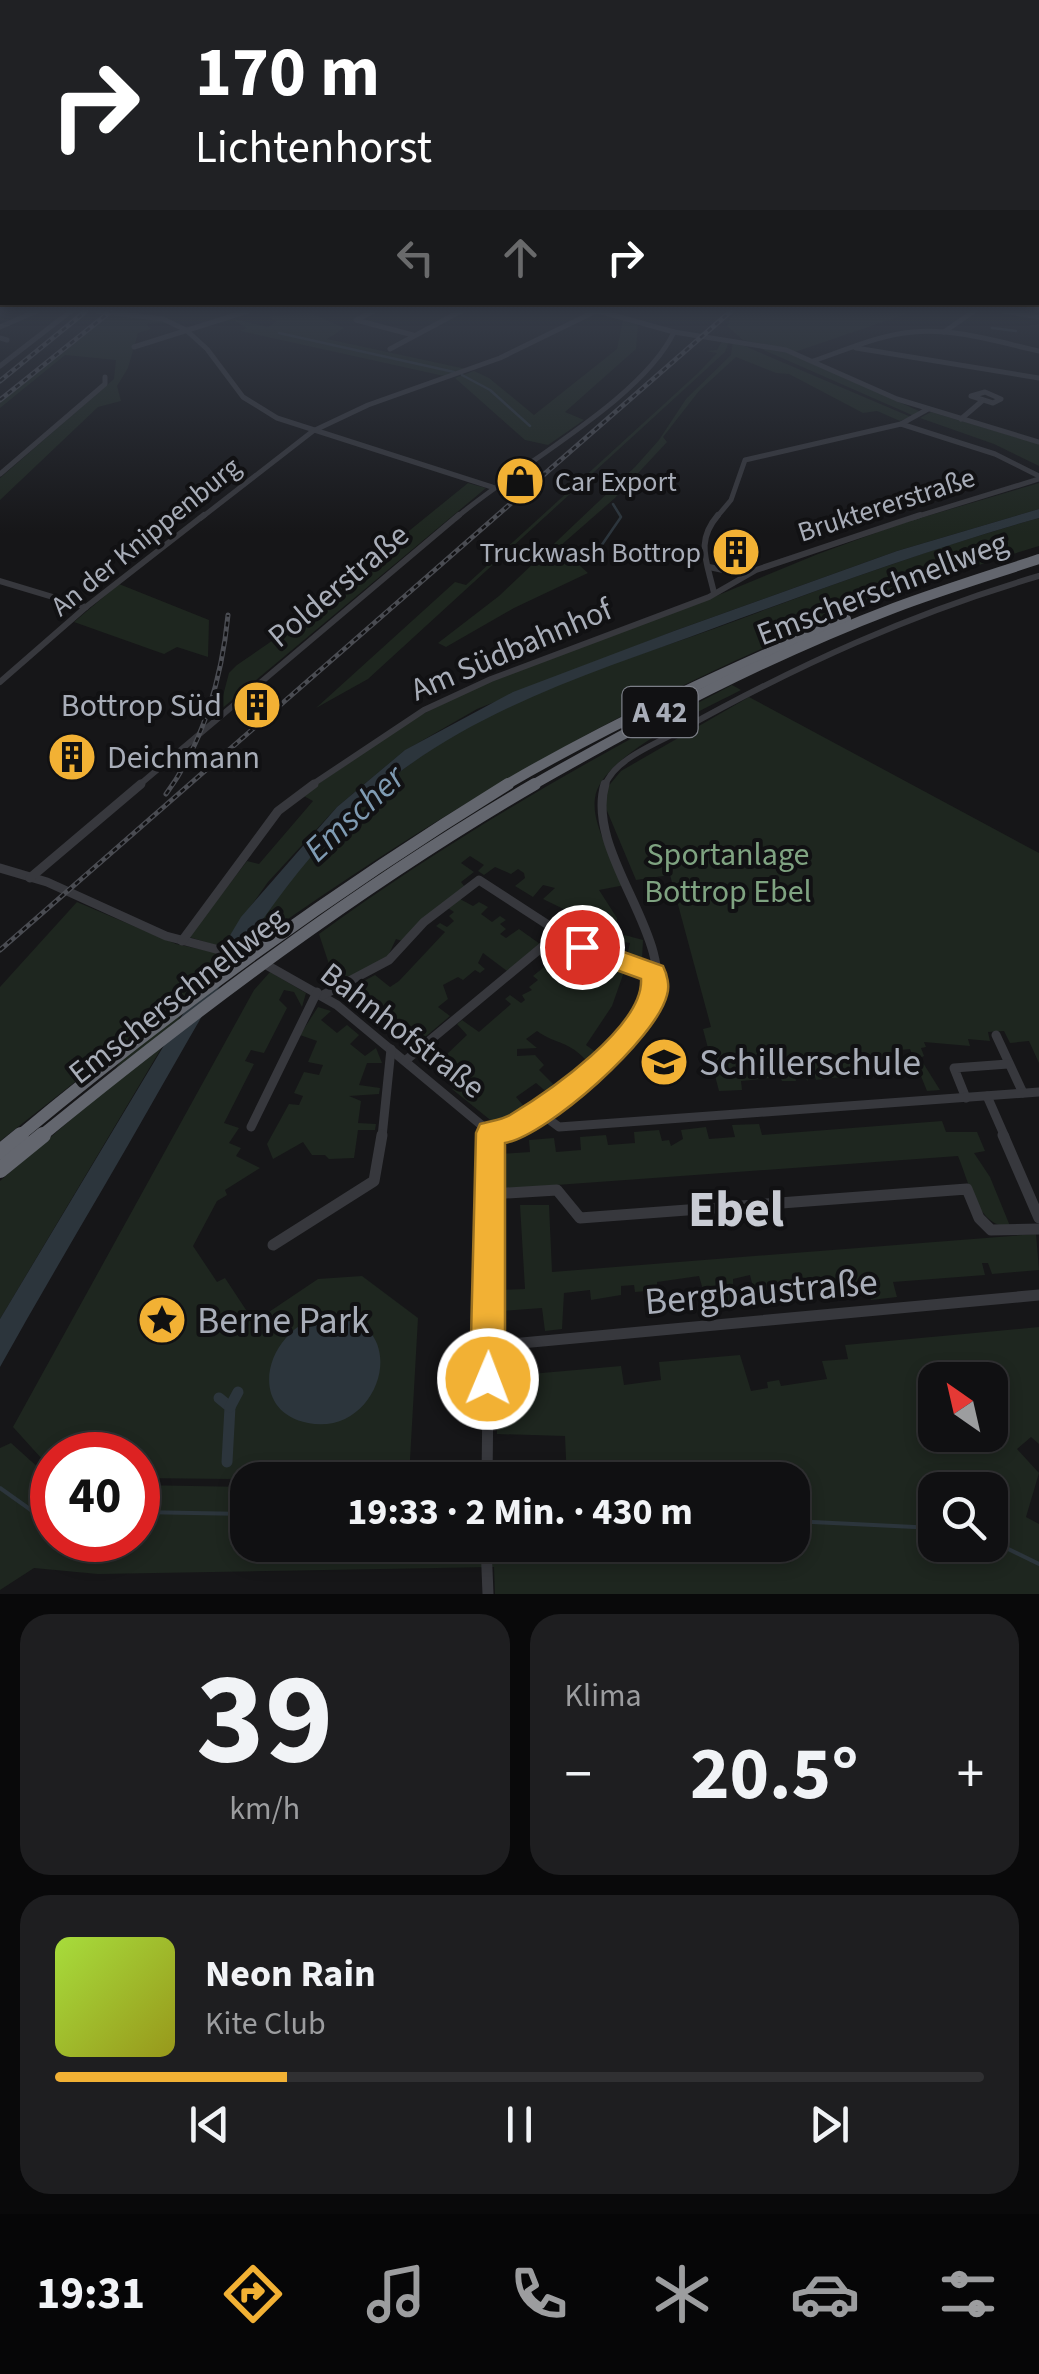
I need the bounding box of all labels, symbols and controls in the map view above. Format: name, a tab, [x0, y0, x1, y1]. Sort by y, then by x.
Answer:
text: 170 m	[195, 23, 380, 123]
icon: right	[30, 40, 160, 170]
text: Lichtenhorst	[195, 116, 432, 180]
icon: left	[388, 230, 443, 285]
icon: ahead	[493, 230, 548, 285]
icon: right	[598, 230, 653, 285]
street label: An der Knippenburg	[42, 448, 249, 626]
shop icon: Car Export	[494, 455, 546, 507]
street label: Bruktererstraße	[792, 457, 980, 552]
place label: Car Export	[555, 462, 677, 502]
street label: Polderstraße	[258, 513, 419, 659]
street label: Emscherschnellweg	[750, 520, 1014, 658]
building icon: Truckwash Bottrop	[710, 526, 762, 578]
place label: Truckwash Bottrop	[480, 533, 701, 573]
street label: Am Südbahnhof	[403, 586, 621, 713]
building icon: Bottrop Süd	[231, 679, 283, 731]
place label: Bottrop Süd	[61, 683, 222, 729]
road number: A 42	[622, 687, 698, 737]
building icon: Deichmann	[46, 731, 98, 783]
place label: Deichmann	[107, 735, 260, 781]
water label: Emscher	[293, 752, 418, 874]
park label: Sportanlage Bottrop Ebel	[644, 832, 812, 915]
street label: Emscherschnellweg	[59, 896, 296, 1096]
pin	[540, 905, 625, 990]
icon: arrive	[555, 920, 610, 975]
street label: Bahnhofstraße	[310, 952, 495, 1110]
school or university icon: Schillerschule	[638, 1036, 690, 1088]
place label: Schillerschule	[699, 1036, 921, 1090]
district label: Ebel	[688, 1175, 784, 1246]
street label: Bergbaustraße	[642, 1255, 880, 1329]
place icon: Berne Park	[136, 1294, 188, 1346]
place label: Berne Park	[197, 1294, 370, 1348]
position arrow	[436, 1327, 540, 1431]
north arrow	[918, 1362, 1008, 1452]
map controls	[918, 1362, 1008, 1562]
speed limit sign: 40	[30, 1432, 160, 1562]
button: search	[918, 1472, 1008, 1562]
text: 19:33 · 2 Min. · 430 m	[347, 1485, 693, 1539]
text: 39	[196, 1628, 333, 1813]
text: Klima	[565, 1673, 642, 1719]
text: 20.5°	[690, 1721, 859, 1828]
text: −	[565, 1736, 592, 1814]
text: +	[957, 1736, 984, 1814]
text: km/h	[229, 1786, 300, 1832]
text: Neon Rain	[205, 1947, 376, 2001]
text: Kite Club	[205, 2001, 326, 2047]
icon: previous	[182, 2097, 237, 2152]
icon: pause	[492, 2097, 547, 2152]
icon: next	[802, 2097, 857, 2152]
icon: directions	[218, 2259, 288, 2329]
icon: music	[361, 2259, 431, 2329]
icon: phone	[504, 2259, 574, 2329]
icon: climate	[647, 2259, 717, 2329]
icon: car	[790, 2259, 860, 2329]
icon: filters	[933, 2259, 1003, 2329]
text: 19:31	[36, 2262, 145, 2326]

